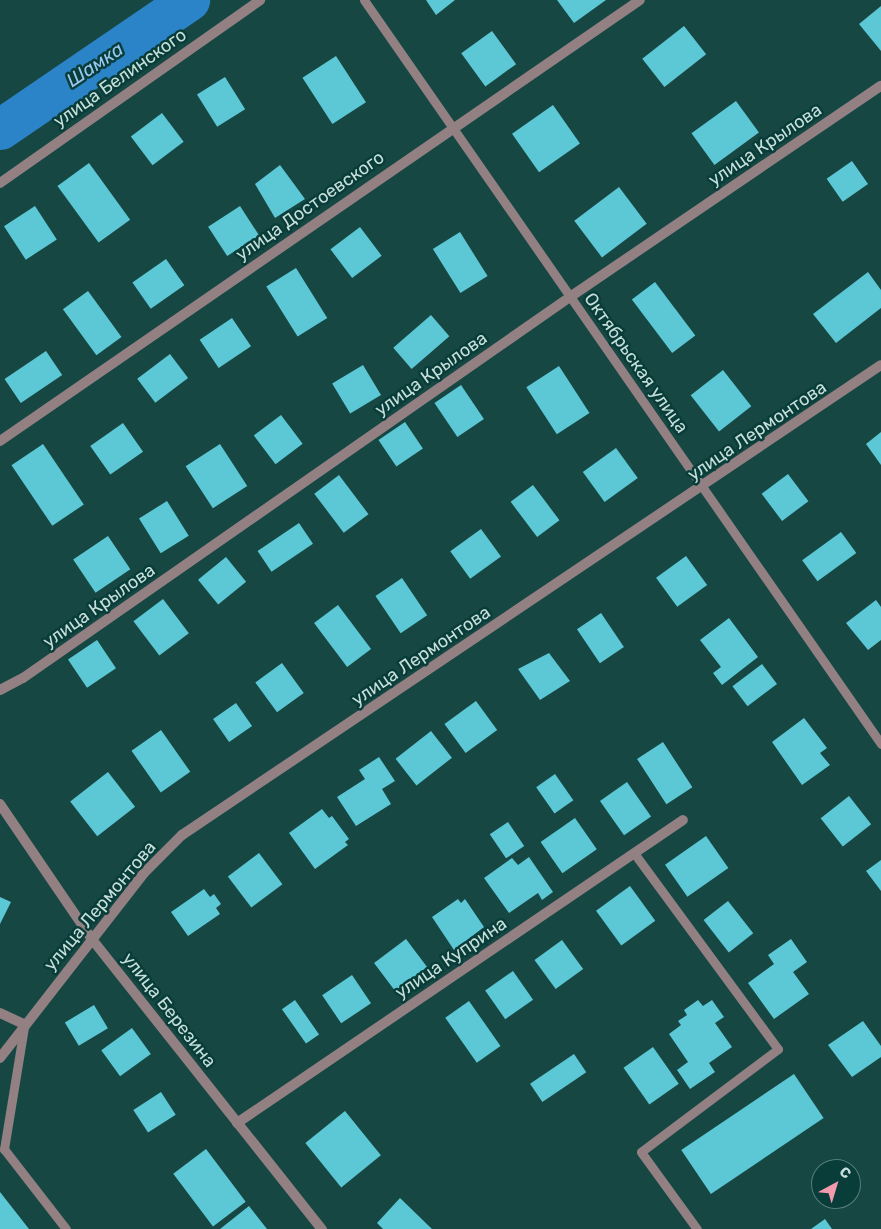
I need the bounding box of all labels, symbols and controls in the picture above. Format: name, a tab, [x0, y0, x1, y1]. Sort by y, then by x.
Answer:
street label: улица Белинского	[49, 24, 191, 132]
water label: Шамка	[62, 38, 128, 92]
street label: улица Крылова	[704, 99, 826, 191]
street label: улица Достоевского	[232, 147, 388, 265]
street label: Октябрьская улица	[579, 289, 693, 437]
street label: улица Крылова	[371, 327, 491, 421]
street label: улица Лермонтова	[683, 377, 831, 485]
street label: улица Крылова	[39, 559, 159, 653]
street label: улица Лермонтова	[347, 602, 495, 710]
street label: улица Лермонтова	[39, 837, 161, 975]
street label: улица Куприна	[391, 913, 511, 1003]
street label: улица Березина	[117, 948, 221, 1072]
north arrow	[811, 1159, 861, 1209]
text: С	[836, 1163, 854, 1182]

